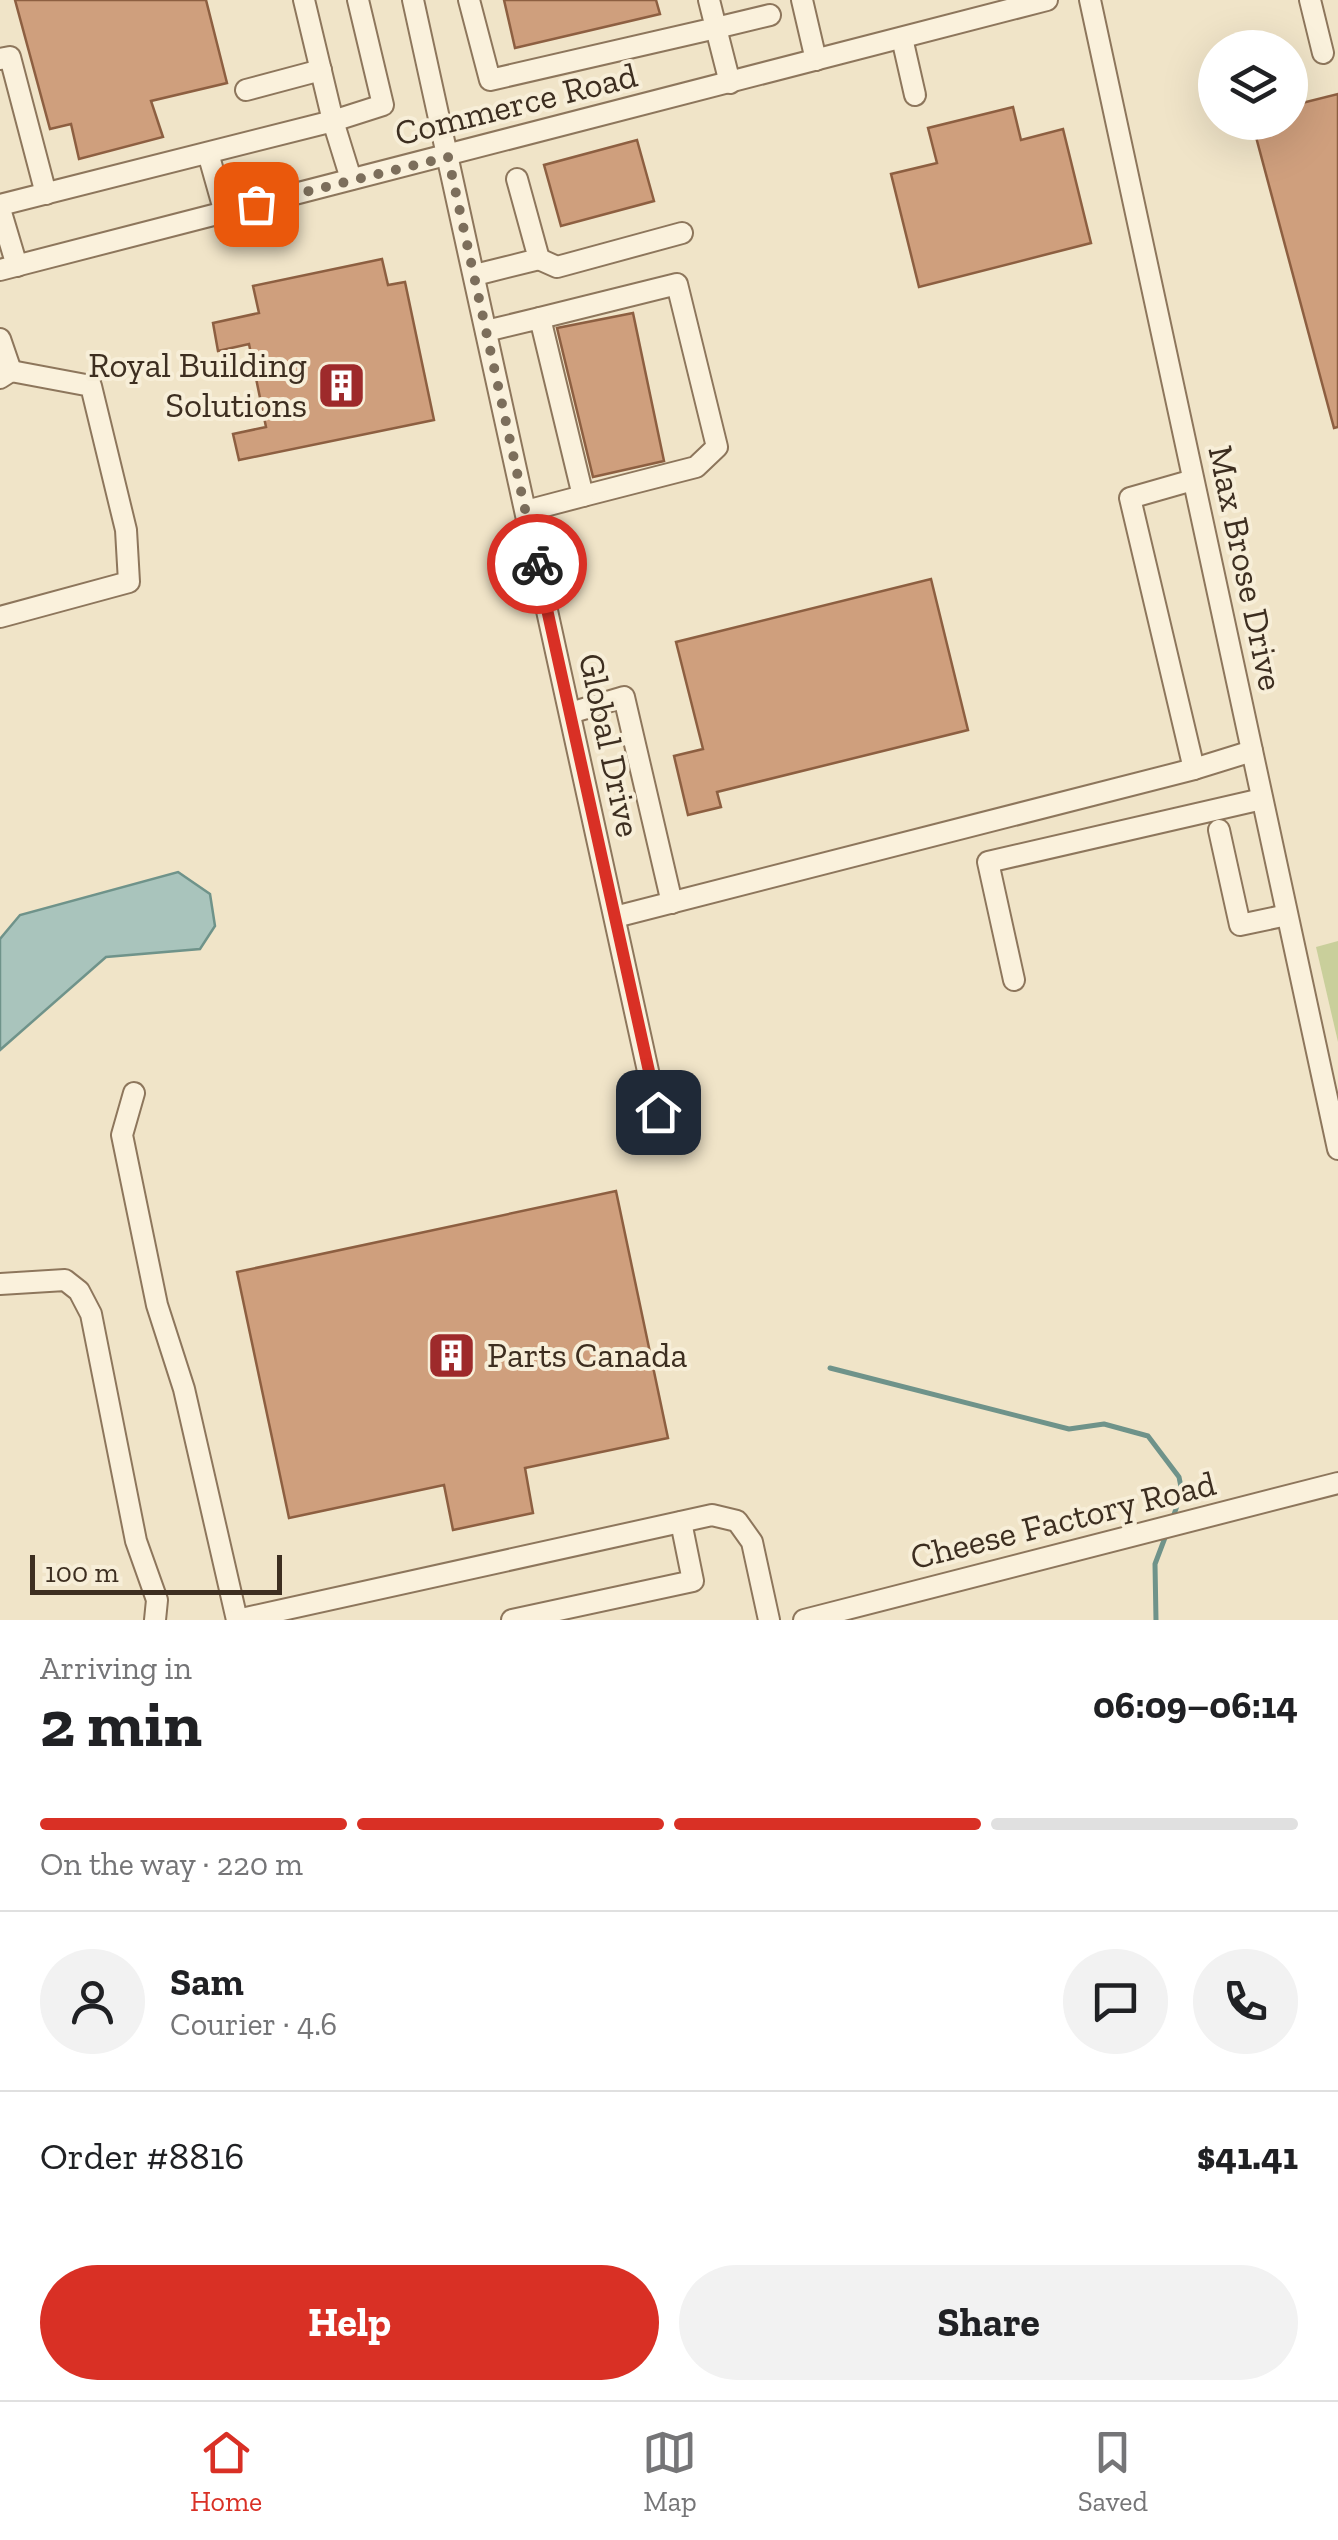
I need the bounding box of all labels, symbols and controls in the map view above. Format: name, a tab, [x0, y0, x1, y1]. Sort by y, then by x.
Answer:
map controls	[1198, 30, 1308, 140]
button: layers	[1198, 30, 1308, 140]
street label: Commerce Road	[391, 54, 641, 154]
pin	[214, 162, 299, 247]
icon: bag	[229, 177, 284, 232]
place label: Royal Building Solutions	[88, 344, 307, 426]
building icon: Royal Building Solutions	[316, 359, 368, 411]
street label: Max Brose Drive	[1200, 442, 1292, 694]
courier	[487, 514, 587, 614]
icon: bike	[510, 537, 565, 592]
street label: Global Drive	[570, 649, 650, 841]
pin	[616, 1070, 701, 1155]
icon: home	[631, 1085, 686, 1140]
building icon: Parts Canada	[426, 1329, 478, 1381]
place label: Parts Canada	[487, 1334, 687, 1376]
street label: Cheese Factory Road	[906, 1462, 1220, 1578]
scale bar	[30, 1550, 282, 1594]
text: 100 m	[45, 1556, 119, 1589]
text: Arriving in	[40, 1649, 192, 1687]
text: 06:09–06:14	[1093, 1682, 1298, 1728]
text: 2 min	[40, 1685, 202, 1763]
text: On the way · 220 m	[40, 1845, 303, 1883]
button: person	[40, 1949, 145, 2054]
button: chat	[1063, 1949, 1168, 2054]
button: phone	[1193, 1949, 1298, 2054]
text: Sam	[170, 1959, 244, 2005]
text: Courier · 4.6	[170, 2005, 337, 2043]
text: Order #8816	[40, 2133, 245, 2179]
text: $41.41	[1197, 2133, 1298, 2179]
button: Help	[40, 2265, 659, 2380]
button: Share	[679, 2265, 1298, 2380]
tab: Home	[190, 2425, 262, 2518]
tab: Map	[642, 2425, 697, 2518]
tab: Saved	[1078, 2425, 1148, 2518]

